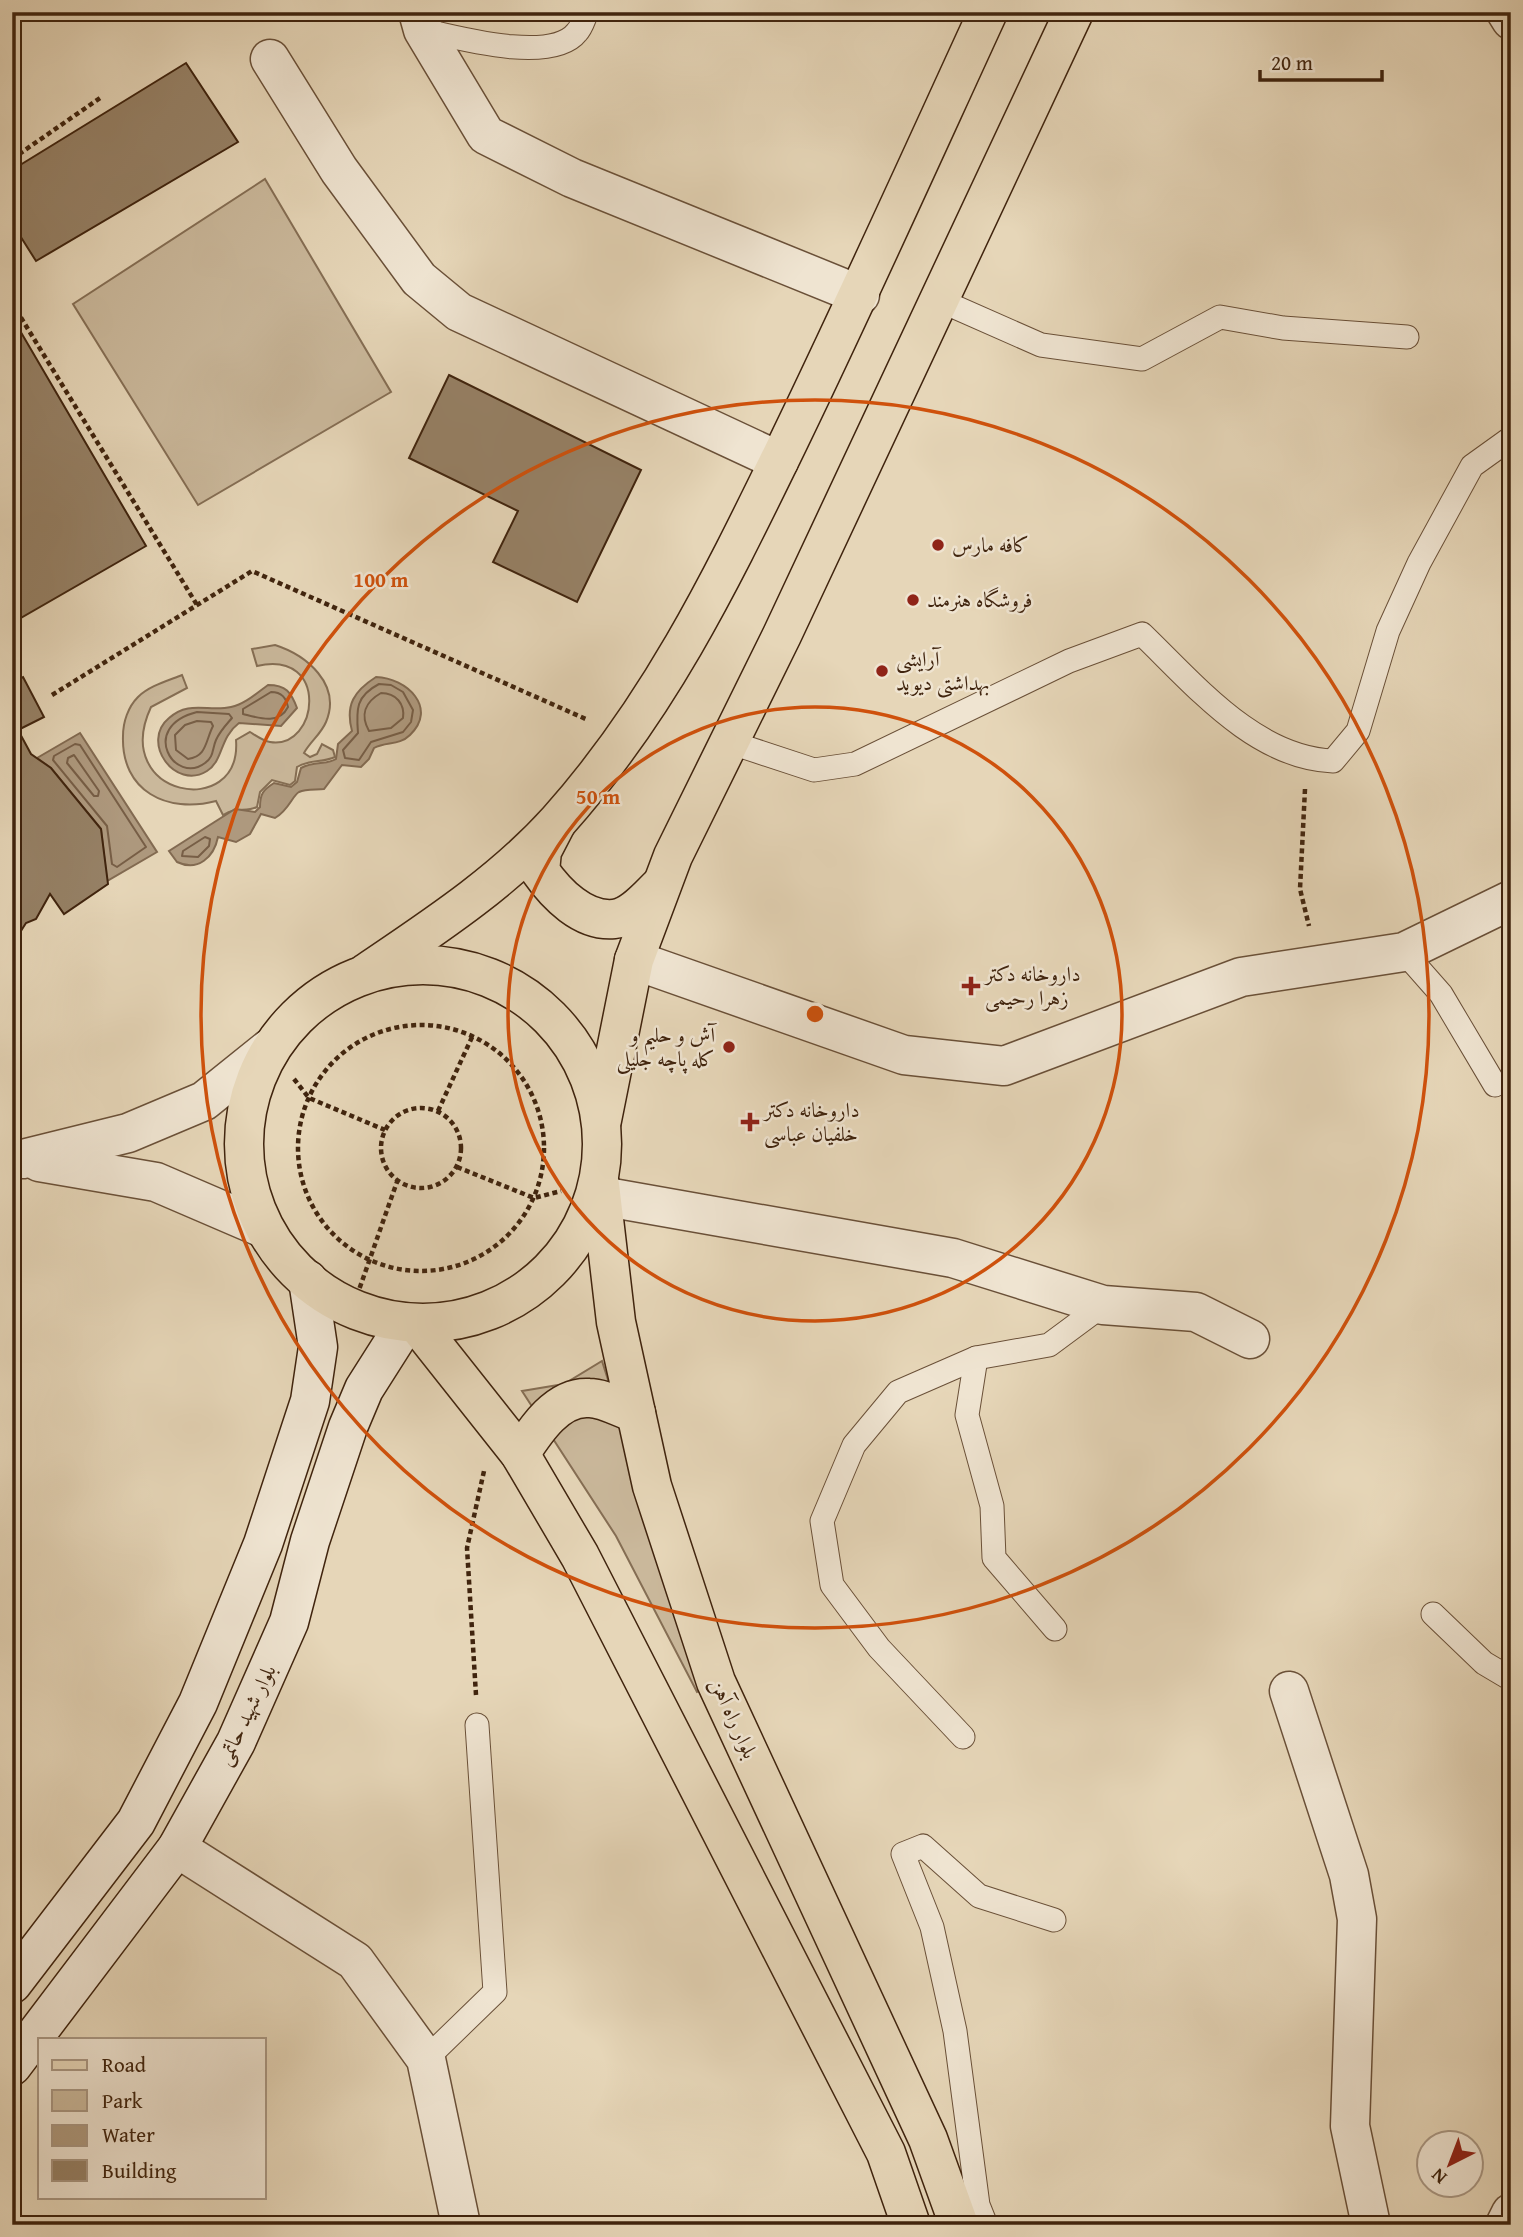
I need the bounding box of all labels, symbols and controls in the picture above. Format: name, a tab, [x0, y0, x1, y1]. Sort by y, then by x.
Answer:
scale bar	[1260, 38, 1383, 82]
text: 20 m	[1271, 47, 1313, 78]
place label: کافه مارس	[952, 529, 1029, 560]
marker: کافه مارس	[930, 537, 946, 553]
text: 100 m	[353, 564, 409, 595]
place label: فروشگاه هنرمند	[927, 584, 1032, 615]
marker: فروشگاه هنرمند	[905, 592, 921, 608]
place label: آرایشی بهداشتی دیوید	[896, 643, 990, 698]
marker: آرایشی بهداشتی دیوید	[874, 663, 890, 679]
text: 50 m	[576, 781, 620, 812]
place label: داروخانه دکتر زهرا رحیمی	[983, 958, 1081, 1013]
marker: داروخانه دکتر زهرا رحیمی	[963, 978, 979, 994]
centre of rings	[803, 1002, 827, 1026]
place label: آش و حلیم و کله پاچه جلیلی	[616, 1019, 717, 1075]
marker: آش و حلیم و کله پاچه جلیلی	[721, 1039, 737, 1055]
place label: داروخانه دکتر خلفیان عباسی	[762, 1094, 860, 1149]
marker: داروخانه دکتر خلفیان عباسی	[742, 1114, 758, 1130]
street label: بلوار شهید حاتمی	[208, 1659, 283, 1771]
street label: بلوار راه آهن	[703, 1672, 766, 1763]
legend	[38, 2038, 266, 2198]
text: Road	[102, 2049, 147, 2080]
text: Park	[102, 2085, 143, 2116]
text: Water	[102, 2119, 155, 2150]
north arrow	[1414, 2128, 1484, 2198]
text: Building	[102, 2155, 177, 2186]
text: N	[1424, 2162, 1453, 2191]

